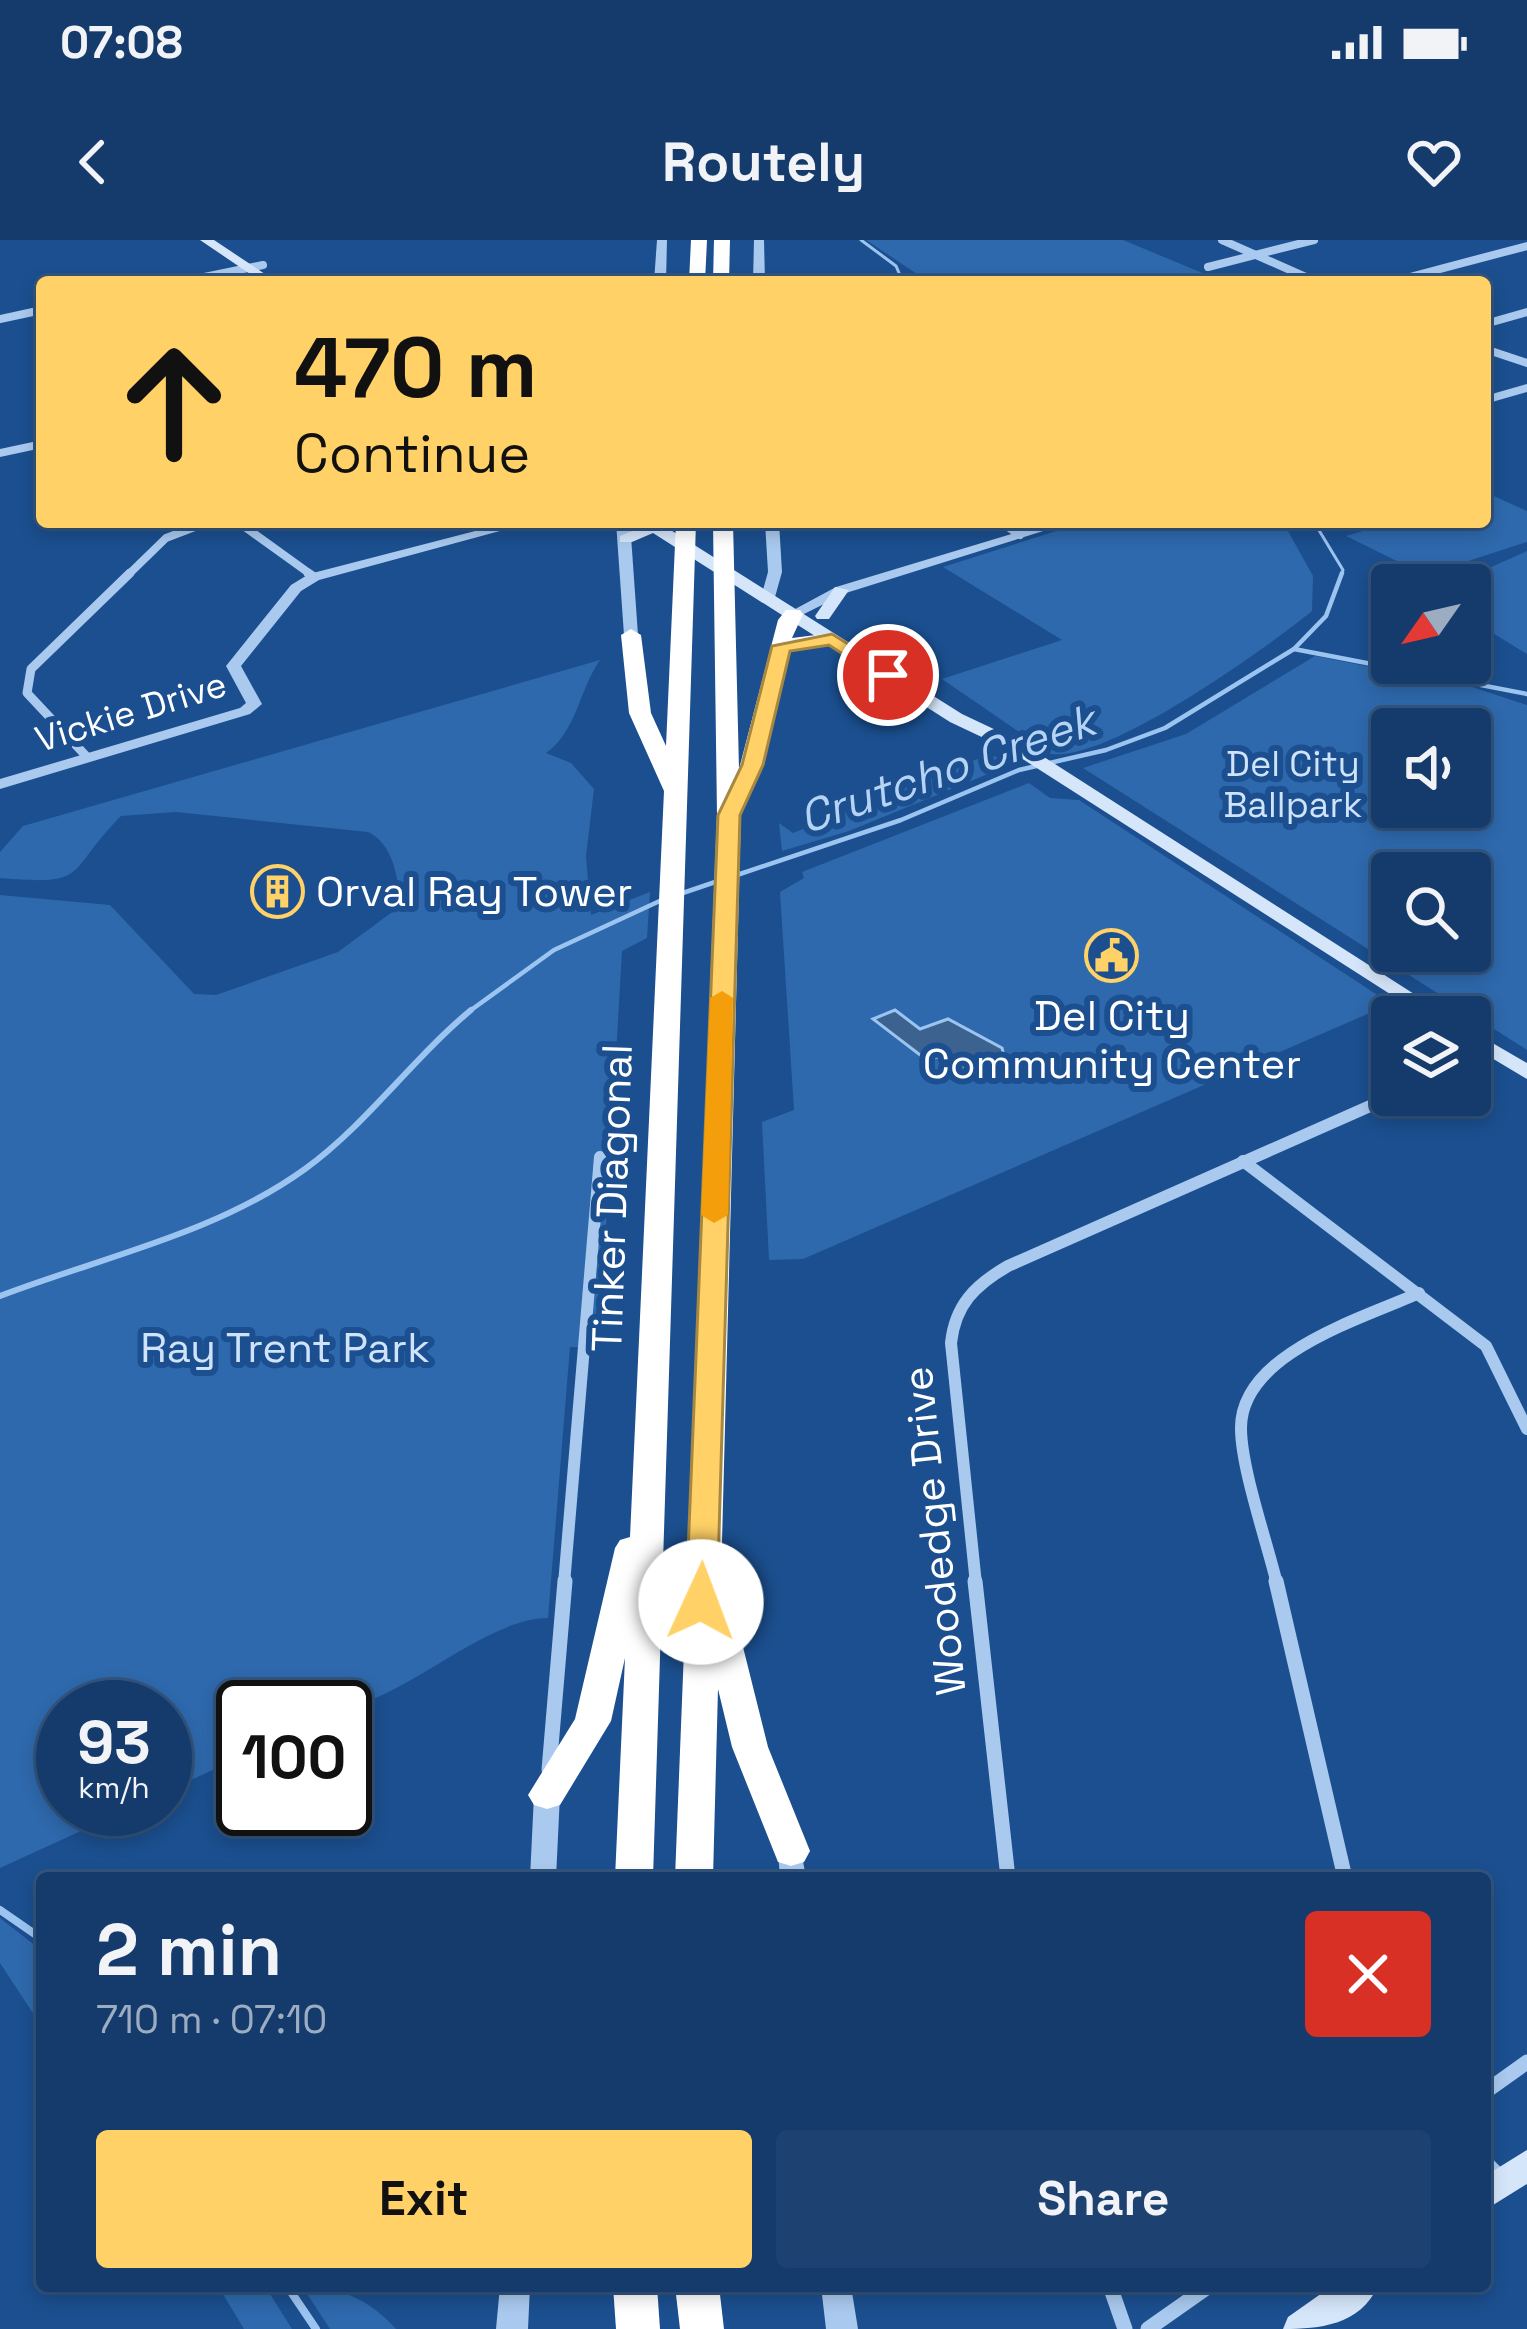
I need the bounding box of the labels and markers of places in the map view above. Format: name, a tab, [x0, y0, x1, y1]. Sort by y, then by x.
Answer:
pin	[837, 624, 939, 726]
building icon: Orval Ray Tower	[249, 863, 305, 919]
place label: Orval Ray Tower	[316, 865, 633, 918]
public building icon: Del City Community Center	[1084, 928, 1140, 984]
place label: Del City Community Center	[923, 989, 1301, 1090]

